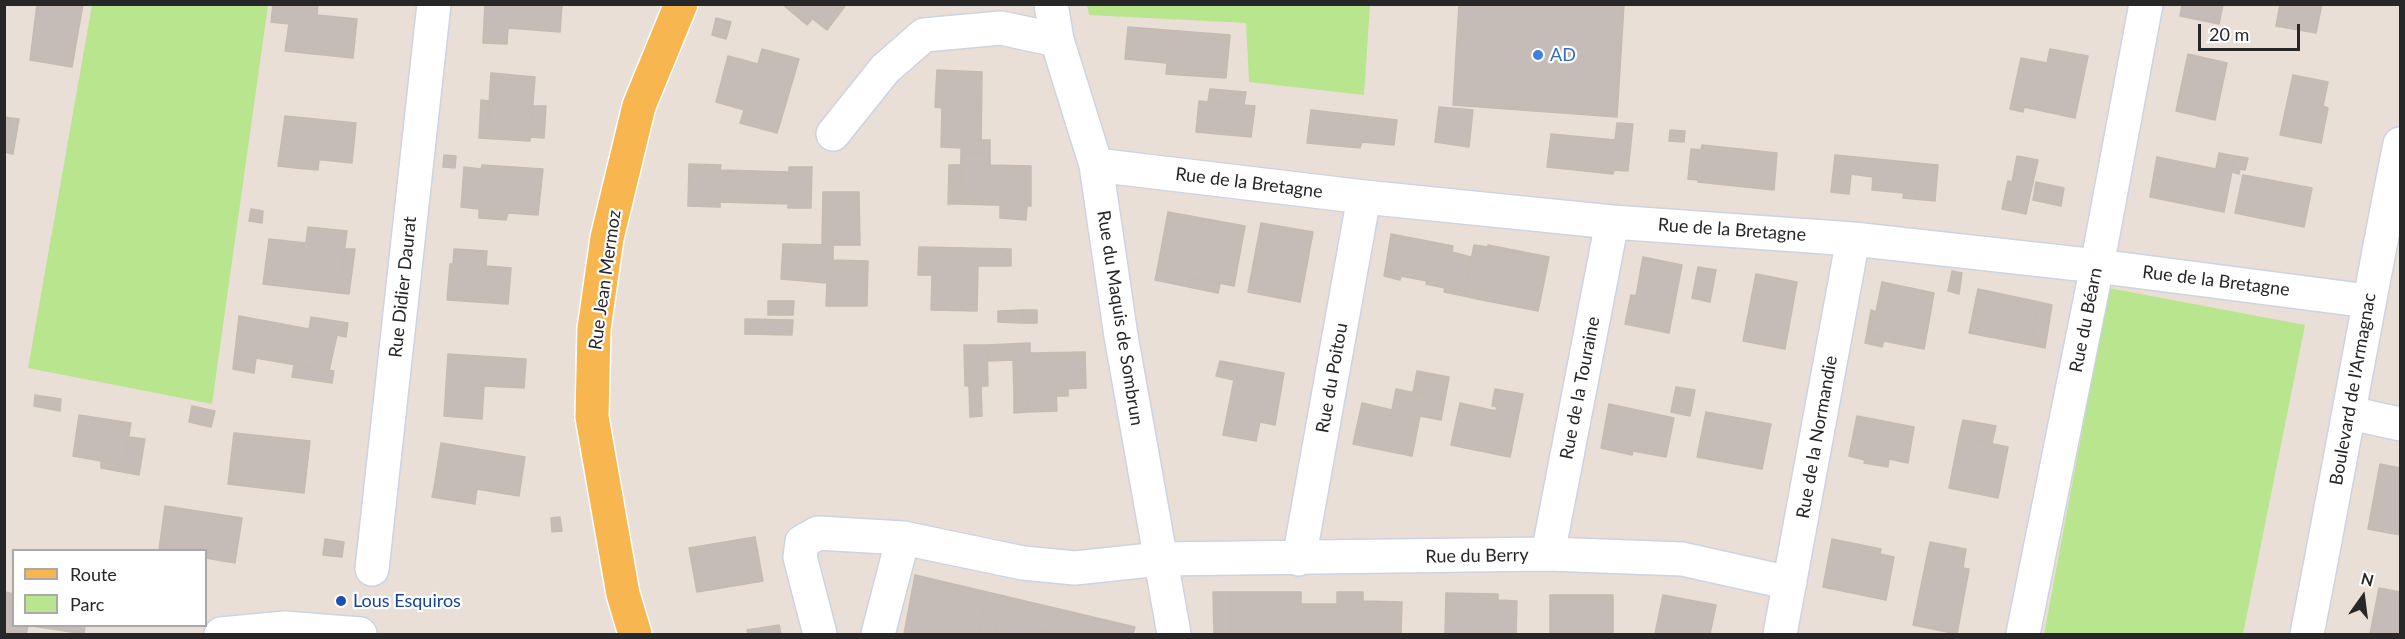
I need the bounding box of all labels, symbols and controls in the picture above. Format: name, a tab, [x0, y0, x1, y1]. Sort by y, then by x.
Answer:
scale bar	[2201, 12, 2303, 50]
text: 20 m	[2209, 23, 2249, 45]
place label: AD	[1550, 44, 1576, 66]
marker: AD	[1531, 48, 1545, 62]
street label: Rue de la Bretagne	[1174, 163, 1324, 203]
street label: Rue Jean Mermoz	[585, 209, 625, 351]
street label: Rue du Maquis de Sombrun	[1092, 209, 1148, 427]
street label: Rue de la Bretagne	[1657, 214, 1807, 246]
street label: Rue Didier Daurat	[385, 215, 421, 359]
street label: Rue de la Bretagne	[2141, 261, 2291, 301]
street label: Rue du Béarn	[2065, 266, 2107, 374]
street label: Boulevard de l'Armagnac	[2325, 291, 2381, 487]
street label: Rue de la Touraine	[1556, 315, 1604, 461]
street label: Rue du Poitou	[1312, 321, 1352, 435]
street label: Rue de la Normandie	[1792, 354, 1842, 520]
street label: Rue du Berry	[1425, 544, 1529, 568]
legend	[12, 549, 207, 627]
text: Route	[70, 563, 117, 585]
north arrow	[2333, 567, 2393, 627]
text: N	[2359, 568, 2376, 590]
place label: Lous Esquiros	[353, 590, 461, 612]
text: Parc	[70, 593, 104, 615]
marker: Lous Esquiros	[334, 594, 348, 608]

